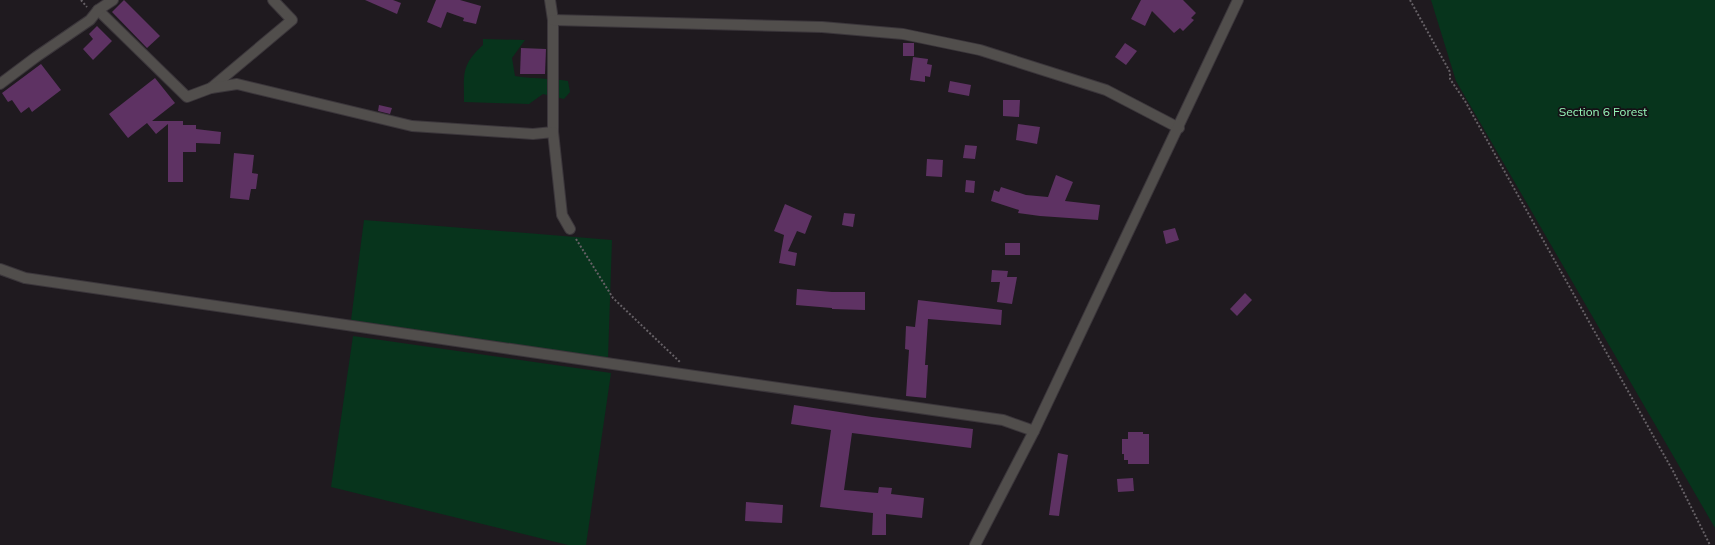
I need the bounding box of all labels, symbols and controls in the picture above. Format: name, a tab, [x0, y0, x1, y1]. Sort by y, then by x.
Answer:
park label: Section 6 Forest	[1559, 104, 1647, 119]

